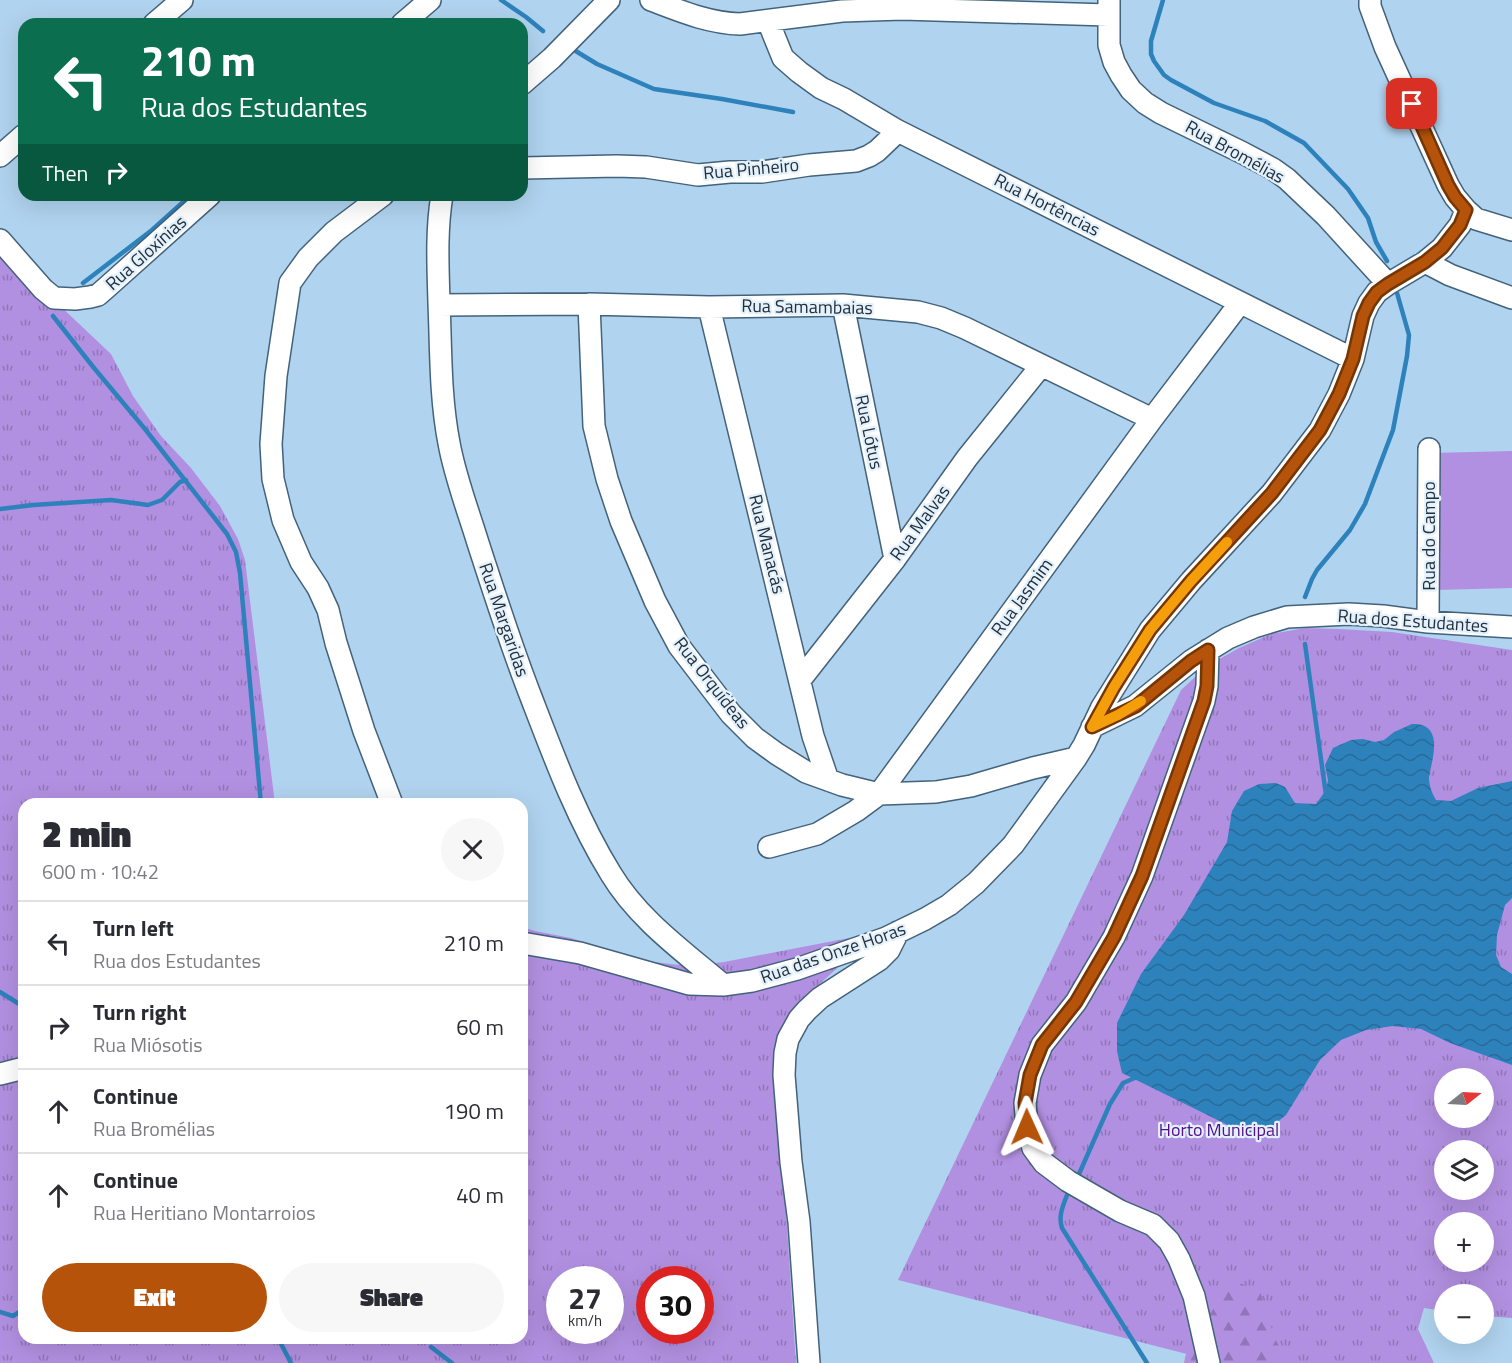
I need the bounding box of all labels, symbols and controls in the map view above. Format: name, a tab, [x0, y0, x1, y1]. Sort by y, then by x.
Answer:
text: 210 m	[141, 28, 256, 92]
icon: left	[42, 42, 120, 120]
pin	[1386, 78, 1437, 129]
text: Rua dos Estudantes	[141, 86, 368, 127]
icon: arrive	[1395, 87, 1428, 120]
street label: Rua Bromélias	[1181, 113, 1290, 190]
street label: Rua Pinheiro	[702, 151, 800, 186]
text: Then	[42, 156, 88, 190]
icon: right	[100, 156, 133, 189]
street label: Rua Hortências	[990, 166, 1105, 243]
street label: Rua Gloxínias	[99, 209, 192, 297]
street label: Rua Samambaias	[741, 292, 873, 321]
street label: Rua Lótus	[848, 392, 891, 472]
street label: Rua Malvas	[883, 479, 956, 566]
street label: Rua do Campo	[1415, 481, 1442, 591]
street label: Rua Manacás	[742, 491, 793, 596]
street label: Rua Jasmim	[984, 552, 1059, 641]
street label: Rua Margaridas	[472, 559, 537, 681]
street label: Rua dos Estudantes	[1337, 602, 1489, 639]
street label: Rua Orquídeas	[668, 631, 757, 735]
text: 2 min	[42, 806, 131, 861]
button: close	[441, 818, 504, 881]
text: 600 m · 10:42	[42, 856, 159, 887]
text: Turn left	[93, 911, 174, 945]
street label: Rua das Onze Horas	[756, 915, 909, 990]
text: 210 m	[444, 926, 504, 960]
icon: left	[42, 927, 75, 960]
text: Rua dos Estudantes	[93, 945, 261, 976]
text: Turn right	[93, 995, 187, 1029]
text: 60 m	[456, 1010, 504, 1044]
icon: right	[42, 1011, 75, 1044]
text: Rua Miósotis	[93, 1029, 203, 1060]
north arrow	[1434, 1068, 1494, 1128]
map controls	[1434, 1068, 1494, 1344]
text: Continue	[93, 1079, 178, 1113]
text: 190 m	[444, 1094, 504, 1128]
icon: ahead	[42, 1095, 75, 1128]
position arrow	[995, 1095, 1059, 1159]
text: Rua Bromélias	[93, 1113, 215, 1144]
park label: Horto Municipal	[1159, 1116, 1279, 1143]
button: layers	[1434, 1140, 1494, 1200]
text: Continue	[93, 1163, 178, 1197]
text: 40 m	[456, 1178, 504, 1212]
icon: ahead	[42, 1179, 75, 1212]
text: Rua Heritiano Montarroios	[93, 1197, 316, 1228]
button: +	[1434, 1212, 1494, 1272]
button: Exit	[42, 1263, 267, 1332]
button: Share	[279, 1263, 504, 1332]
speed limit sign: 30	[636, 1266, 714, 1344]
text: 27	[568, 1275, 602, 1321]
button: −	[1434, 1284, 1494, 1344]
text: km/h	[568, 1309, 602, 1332]

